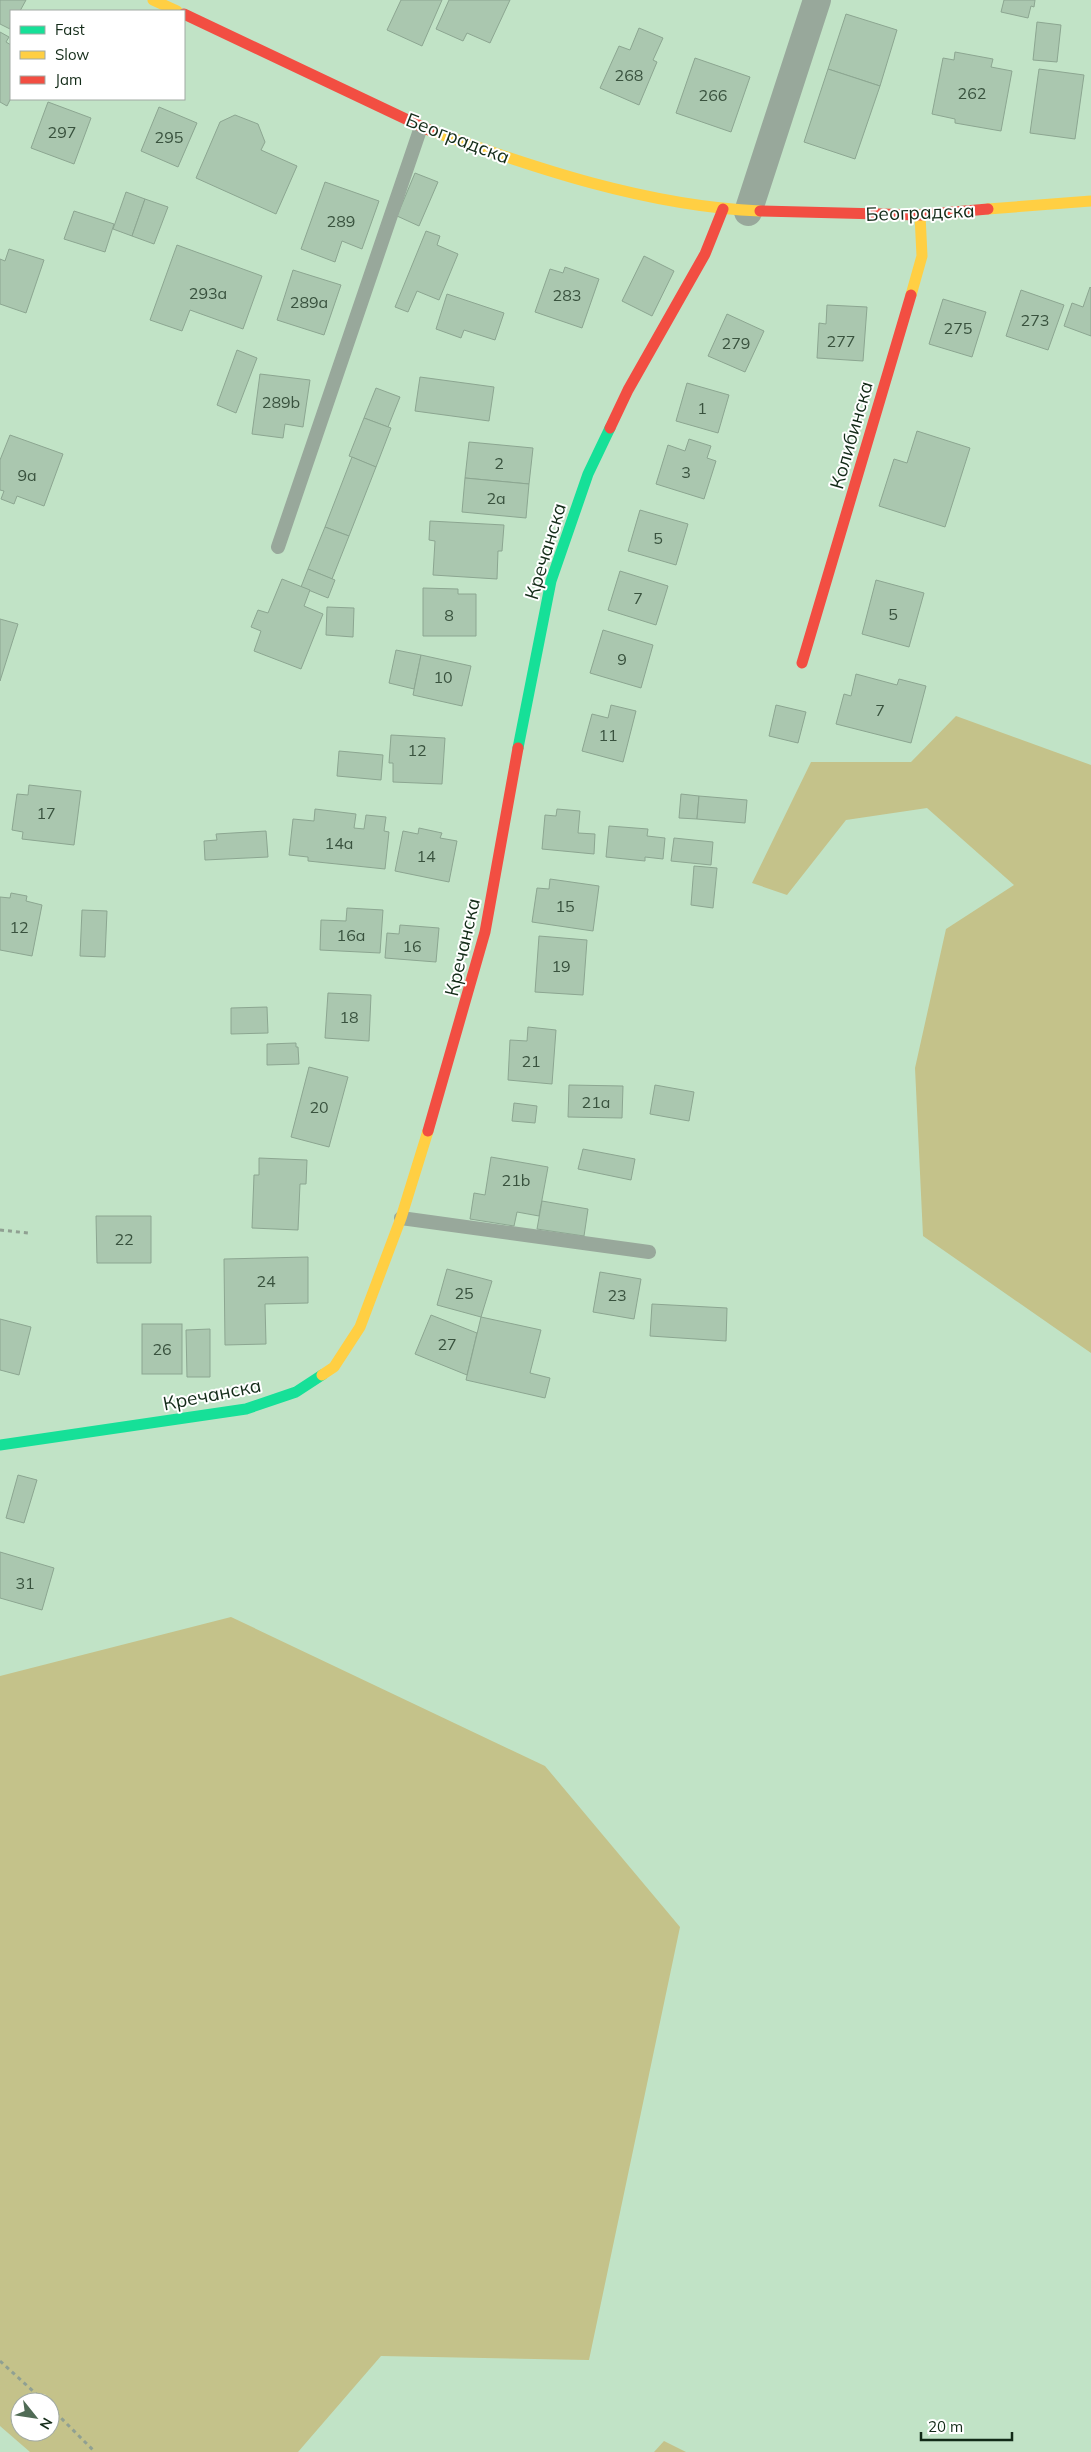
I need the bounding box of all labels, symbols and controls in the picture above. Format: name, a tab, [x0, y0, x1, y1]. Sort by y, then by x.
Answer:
legend	[10, 10, 185, 100]
text: Fast	[55, 20, 85, 39]
text: Slow	[55, 45, 89, 64]
house number: 268	[615, 65, 643, 85]
text: Jam	[55, 70, 82, 89]
house number: 262	[958, 83, 986, 103]
house number: 266	[699, 85, 727, 105]
street label: Београдска	[403, 107, 513, 169]
house number: 297	[48, 122, 76, 142]
house number: 295	[155, 127, 183, 147]
street label: Београдска	[865, 198, 975, 226]
house number: 289	[327, 211, 355, 231]
house number: 293a	[189, 283, 227, 303]
house number: 283	[553, 285, 581, 305]
house number: 289a	[290, 292, 328, 312]
house number: 273	[1021, 310, 1049, 330]
house number: 275	[944, 318, 972, 338]
house number: 277	[827, 331, 855, 351]
house number: 279	[722, 333, 750, 353]
street label: Колибинска	[824, 378, 878, 492]
house number: 289b	[262, 392, 300, 412]
house number: 1	[697, 398, 707, 418]
house number: 2	[494, 453, 504, 473]
house number: 3	[681, 462, 691, 482]
house number: 9a	[17, 465, 37, 485]
house number: 2a	[486, 488, 506, 508]
street label: Кречанска	[519, 500, 571, 602]
house number: 5	[653, 528, 663, 548]
house number: 7	[633, 588, 643, 608]
house number: 5	[888, 604, 898, 624]
house number: 8	[444, 605, 454, 625]
house number: 9	[617, 649, 627, 669]
house number: 10	[433, 667, 453, 687]
house number: 7	[875, 700, 885, 720]
house number: 11	[598, 725, 618, 745]
house number: 12	[407, 740, 427, 760]
house number: 17	[36, 803, 56, 823]
house number: 14a	[325, 833, 353, 853]
house number: 14	[416, 846, 436, 866]
street label: Кречанска	[439, 896, 485, 998]
house number: 15	[555, 896, 575, 916]
house number: 12	[9, 917, 29, 937]
house number: 16a	[337, 925, 365, 945]
house number: 16	[402, 936, 422, 956]
house number: 19	[551, 956, 571, 976]
house number: 18	[339, 1007, 359, 1027]
house number: 21	[521, 1051, 541, 1071]
house number: 21a	[582, 1092, 610, 1112]
house number: 20	[309, 1097, 329, 1117]
house number: 21b	[502, 1170, 530, 1190]
house number: 22	[114, 1229, 134, 1249]
house number: 24	[256, 1271, 276, 1291]
house number: 25	[454, 1283, 474, 1303]
house number: 23	[607, 1285, 627, 1305]
house number: 27	[437, 1334, 457, 1354]
house number: 26	[152, 1339, 172, 1359]
street label: Кречанска	[161, 1373, 263, 1415]
house number: 31	[15, 1573, 35, 1593]
north arrow	[10, 2392, 60, 2442]
scale bar	[921, 2410, 1012, 2442]
text: N	[36, 2414, 57, 2433]
text: 20 m	[928, 2417, 963, 2436]

